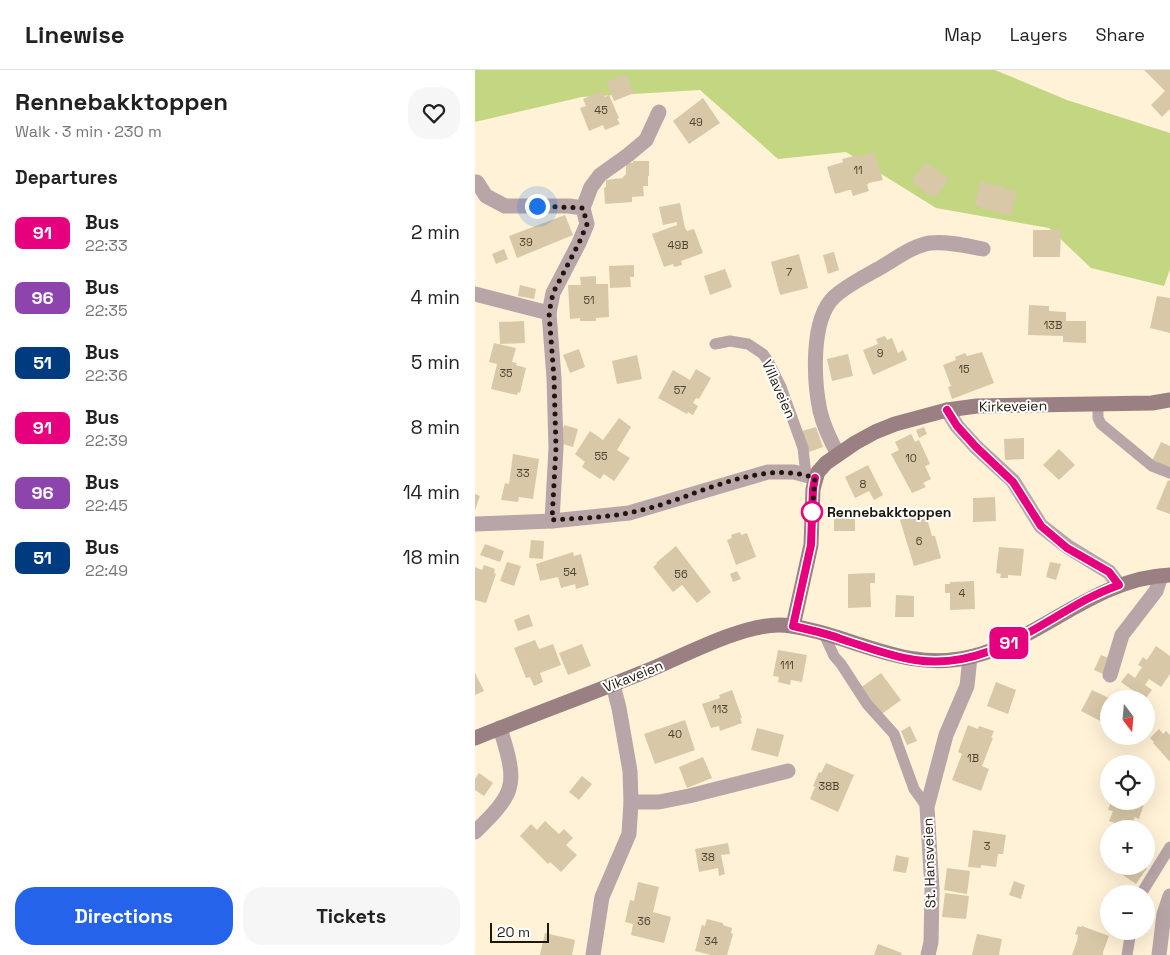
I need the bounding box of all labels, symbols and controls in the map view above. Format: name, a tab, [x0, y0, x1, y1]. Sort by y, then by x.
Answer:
text: Linewise	[25, 19, 125, 50]
text: Map	[944, 23, 982, 46]
text: Layers	[1010, 23, 1067, 46]
text: Share	[1095, 23, 1145, 46]
text: Rennebakktoppen	[15, 86, 228, 117]
button: heart	[408, 87, 460, 139]
house number: 45	[594, 103, 608, 117]
house number: 49	[689, 115, 703, 129]
text: Walk · 3 min · 230 m	[15, 121, 162, 142]
house number: 11	[853, 163, 863, 177]
text: Departures	[15, 165, 118, 190]
your location	[525, 194, 550, 219]
text: Bus	[85, 210, 119, 235]
text: 2 min	[411, 220, 460, 245]
text: 91	[33, 221, 52, 244]
text: 22:33	[85, 235, 128, 256]
house number: 39	[519, 235, 533, 249]
house number: 49B	[668, 238, 688, 252]
house number: 7	[786, 265, 792, 279]
text: Bus	[85, 275, 119, 300]
text: 4 min	[411, 285, 460, 310]
text: 96	[31, 286, 54, 309]
house number: 51	[583, 293, 595, 307]
text: 22:35	[85, 300, 128, 321]
house number: 13B	[1044, 318, 1062, 332]
text: Bus	[85, 340, 119, 365]
house number: 9	[877, 346, 884, 360]
text: 5 min	[411, 350, 460, 375]
text: 51	[33, 351, 52, 374]
street label: Villaveien	[758, 357, 800, 421]
house number: 15	[958, 362, 970, 376]
text: 22:36	[85, 365, 128, 386]
house number: 35	[499, 366, 513, 380]
house number: 57	[674, 383, 686, 397]
street label: Kirkeveien	[979, 396, 1047, 416]
text: Bus	[85, 405, 119, 430]
text: 8 min	[411, 415, 460, 440]
text: 91	[33, 416, 52, 439]
text: 22:39	[85, 430, 128, 451]
house number: 55	[594, 449, 608, 463]
house number: 10	[905, 451, 917, 465]
house number: 33	[516, 466, 530, 480]
text: Bus	[85, 470, 119, 495]
house number: 8	[860, 477, 867, 491]
text: 14 min	[403, 480, 460, 505]
text: 96	[31, 481, 54, 504]
text: 22:45	[85, 495, 128, 516]
marker: Rennebakktoppen	[801, 501, 823, 523]
place label: Rennebakktoppen	[827, 503, 951, 521]
house number: 6	[916, 534, 923, 548]
text: Bus	[85, 535, 119, 560]
text: 18 min	[403, 545, 460, 570]
text: 51	[33, 546, 52, 569]
text: 22:49	[85, 560, 128, 581]
house number: 54	[563, 565, 577, 579]
house number: 56	[674, 567, 688, 581]
house number: 4	[959, 586, 966, 600]
line badge: 91	[987, 627, 1031, 659]
text: 91	[999, 631, 1019, 654]
street label: Vikaveien	[600, 656, 666, 696]
house number: 111	[780, 658, 794, 672]
north arrow	[1100, 690, 1155, 745]
map controls	[1100, 690, 1155, 940]
house number: 113	[712, 702, 728, 716]
house number: 40	[668, 727, 682, 741]
house number: 1B	[967, 751, 979, 765]
button: locate	[1100, 755, 1155, 810]
house number: 38B	[819, 779, 839, 793]
street label: St. Hansveien	[918, 817, 940, 909]
button: +	[1100, 820, 1155, 875]
house number: 3	[984, 839, 991, 853]
house number: 38	[701, 850, 715, 864]
button: −	[1100, 885, 1155, 940]
button: Directions	[15, 887, 233, 945]
button: Tickets	[243, 887, 460, 945]
house number: 36	[637, 914, 651, 928]
scale bar	[490, 920, 549, 943]
text: 20 m	[497, 923, 530, 941]
house number: 34	[704, 934, 718, 948]

